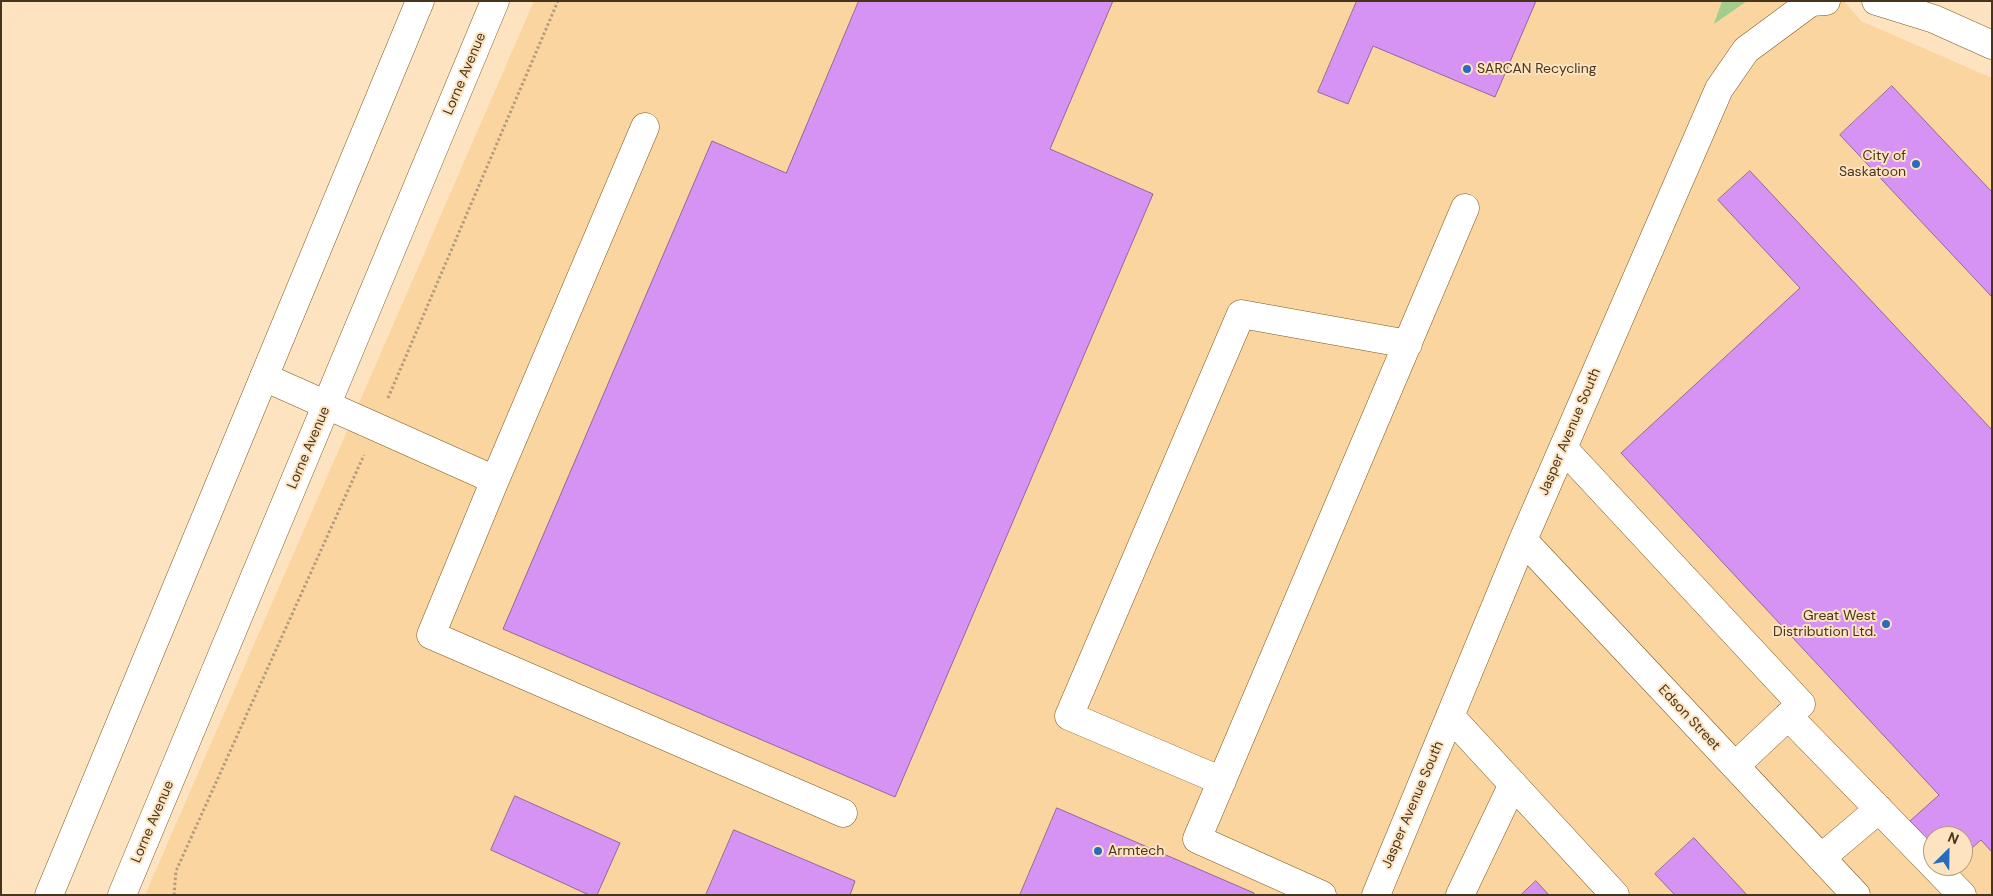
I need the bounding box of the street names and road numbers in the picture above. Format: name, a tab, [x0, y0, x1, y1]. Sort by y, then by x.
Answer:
street label: Lorne Avenue	[440, 30, 490, 118]
street label: Jasper Avenue South	[1536, 366, 1604, 498]
street label: Lorne Avenue	[284, 404, 334, 492]
street label: Edson Street	[1654, 682, 1724, 754]
street label: Jasper Avenue South	[1379, 739, 1447, 871]
street label: Lorne Avenue	[128, 778, 178, 866]

